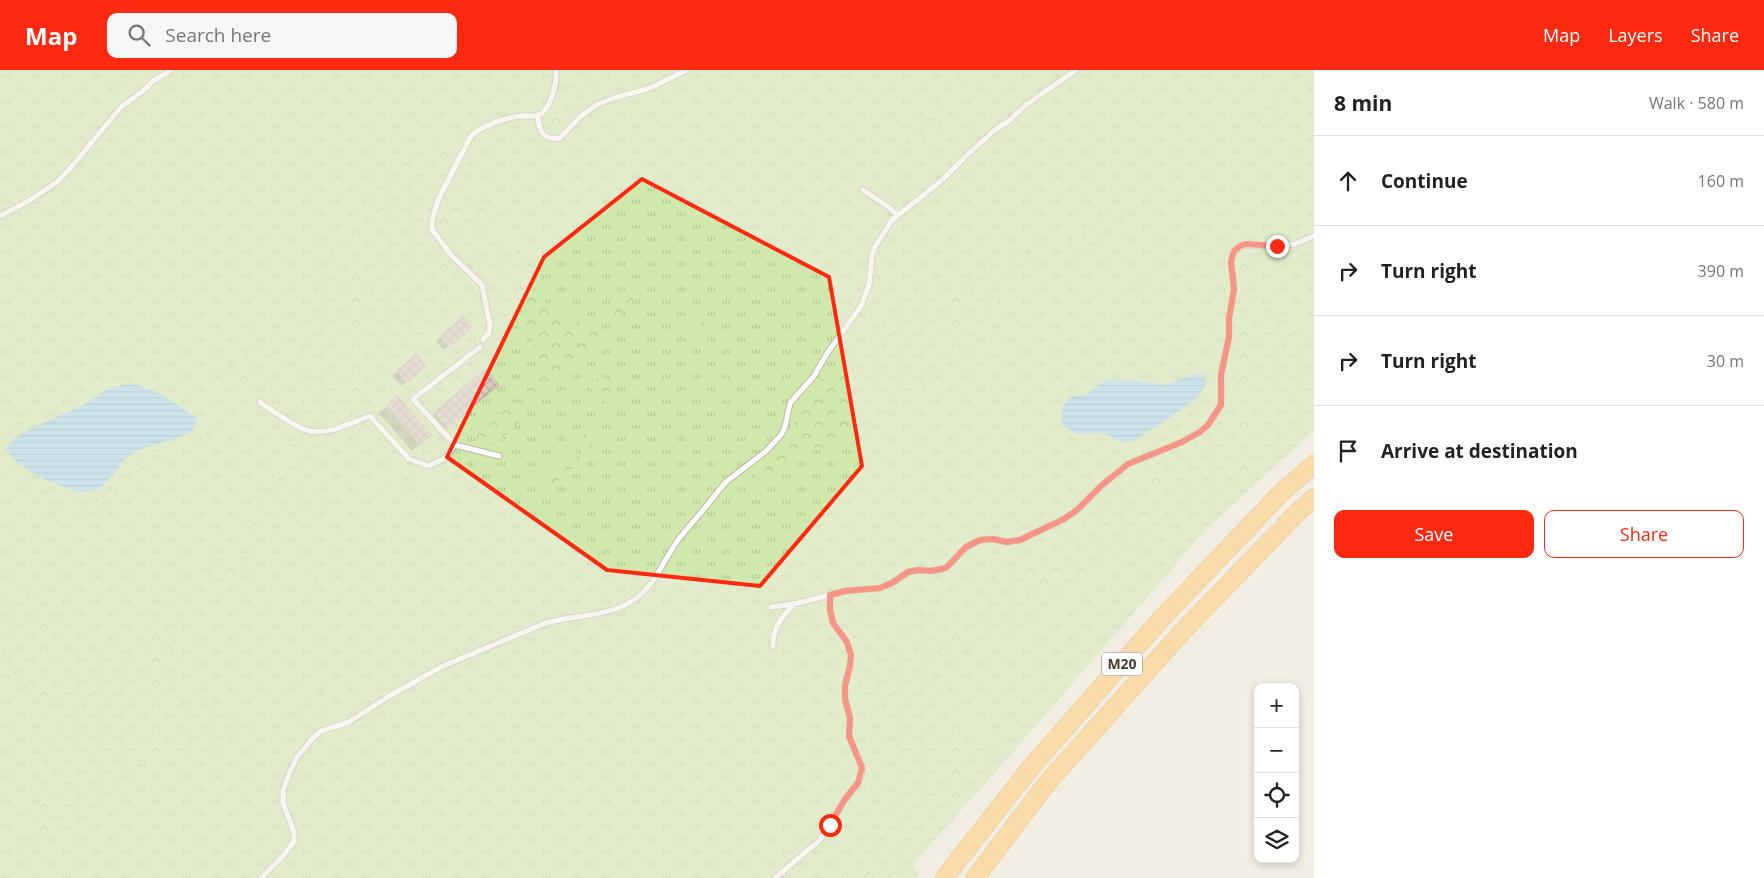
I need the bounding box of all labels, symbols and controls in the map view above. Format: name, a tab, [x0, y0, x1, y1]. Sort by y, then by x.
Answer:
search box	[107, 13, 457, 58]
text: Map	[25, 19, 77, 52]
icon: search	[125, 21, 153, 49]
text: Search here	[165, 22, 271, 48]
text: Map	[1543, 23, 1580, 47]
text: Layers	[1608, 23, 1663, 47]
text: Share	[1691, 23, 1739, 47]
text: 8 min	[1334, 89, 1392, 117]
text: Walk · 580 m	[1649, 92, 1744, 114]
icon: ahead	[1334, 167, 1362, 195]
text: Continue	[1381, 168, 1468, 194]
text: 160 m	[1698, 170, 1744, 192]
route end	[1266, 235, 1289, 258]
icon: right	[1334, 257, 1362, 285]
text: Turn right	[1381, 258, 1476, 284]
text: 390 m	[1698, 260, 1744, 282]
icon: right	[1334, 347, 1362, 375]
text: Turn right	[1381, 348, 1476, 374]
text: 30 m	[1707, 350, 1744, 372]
icon: arrive	[1334, 437, 1362, 465]
text: Arrive at destination	[1381, 438, 1578, 464]
button: Save	[1334, 510, 1534, 558]
button: Share	[1544, 510, 1744, 558]
road number: M20	[1102, 652, 1142, 676]
map controls	[1254, 683, 1299, 863]
button: +	[1254, 683, 1299, 728]
button: −	[1254, 728, 1299, 773]
button: locate	[1254, 773, 1299, 818]
route start	[819, 814, 842, 837]
button: layers	[1254, 818, 1299, 863]

